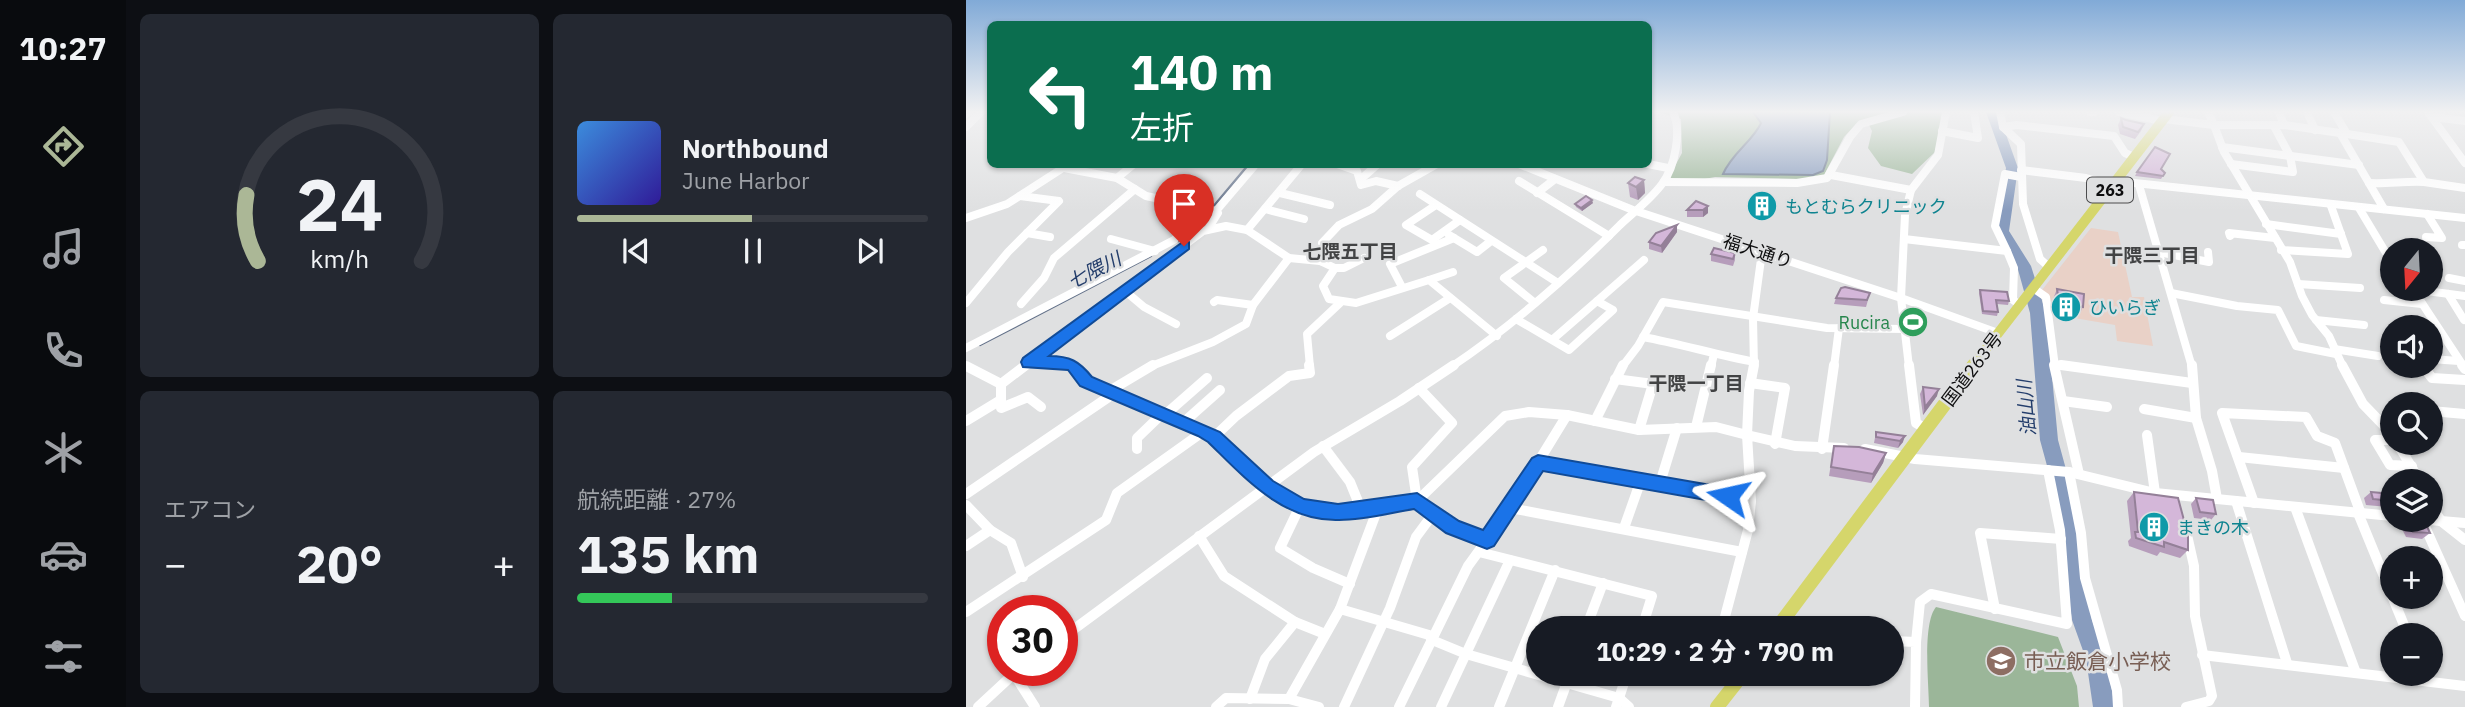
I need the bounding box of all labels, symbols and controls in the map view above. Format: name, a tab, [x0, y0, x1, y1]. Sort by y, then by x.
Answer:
text: 10:27	[19, 27, 107, 69]
text: 140 m	[1130, 40, 1274, 103]
icon: left	[1015, 49, 1106, 140]
text: 左折	[1130, 106, 1194, 148]
icon: directions	[39, 122, 88, 171]
text: Northbound	[682, 131, 829, 165]
text: 24	[296, 157, 383, 252]
text: June Harbor	[682, 165, 810, 195]
pin	[1154, 174, 1214, 246]
road number: 263	[2087, 178, 2133, 202]
icon: arrive	[1165, 185, 1203, 223]
building icon: もとむらクリニック	[1745, 189, 1779, 223]
place label: もとむらクリニック	[1785, 195, 1947, 218]
icon: music	[39, 224, 88, 273]
street label: 福大通り	[1720, 229, 1796, 273]
icon: previous	[617, 232, 655, 270]
icon: pause	[734, 232, 772, 270]
icon: next	[851, 232, 889, 270]
north arrow	[2380, 238, 2443, 301]
map controls	[2380, 238, 2443, 686]
district label: 七隈五丁目	[1302, 239, 1398, 263]
text: km/h	[310, 242, 369, 275]
district label: 干隈三丁目	[2104, 243, 2200, 267]
water label: 七隈川	[1063, 245, 1127, 294]
building icon: ひいらぎ	[2049, 290, 2083, 324]
place label: ひいらぎ	[2089, 296, 2161, 319]
sports icon: Rucira	[1896, 305, 1930, 339]
place label: Rucira	[1839, 311, 1890, 334]
button: sound	[2380, 315, 2443, 378]
icon: phone	[39, 326, 88, 375]
street label: 国道263号	[1937, 328, 2007, 410]
district label: 干隈一丁目	[1648, 371, 1744, 395]
water label: 油山川	[2011, 377, 2040, 437]
button: search	[2380, 392, 2443, 455]
icon: climate	[39, 428, 88, 477]
position arrow	[1691, 459, 1765, 533]
button: layers	[2380, 469, 2443, 532]
text: 航続距離 · 27%	[577, 484, 736, 514]
text: エアコン	[164, 494, 256, 524]
building icon: まきの木	[2137, 510, 2171, 544]
place label: まきの木	[2177, 516, 2249, 539]
text: 135 km	[577, 520, 759, 587]
icon: car	[39, 530, 88, 579]
text: 20°	[296, 530, 383, 597]
text: −	[164, 539, 187, 588]
text: +	[492, 539, 515, 588]
button: +	[2380, 546, 2443, 609]
speed limit sign: 30	[987, 595, 1078, 686]
button: −	[2380, 623, 2443, 686]
icon: filters	[39, 632, 88, 681]
text: 10:29 · 2 分 · 790 m	[1596, 634, 1834, 668]
school or university icon: 市立飯倉小学校	[1984, 644, 2018, 678]
place label: 市立飯倉小学校	[2024, 647, 2171, 675]

